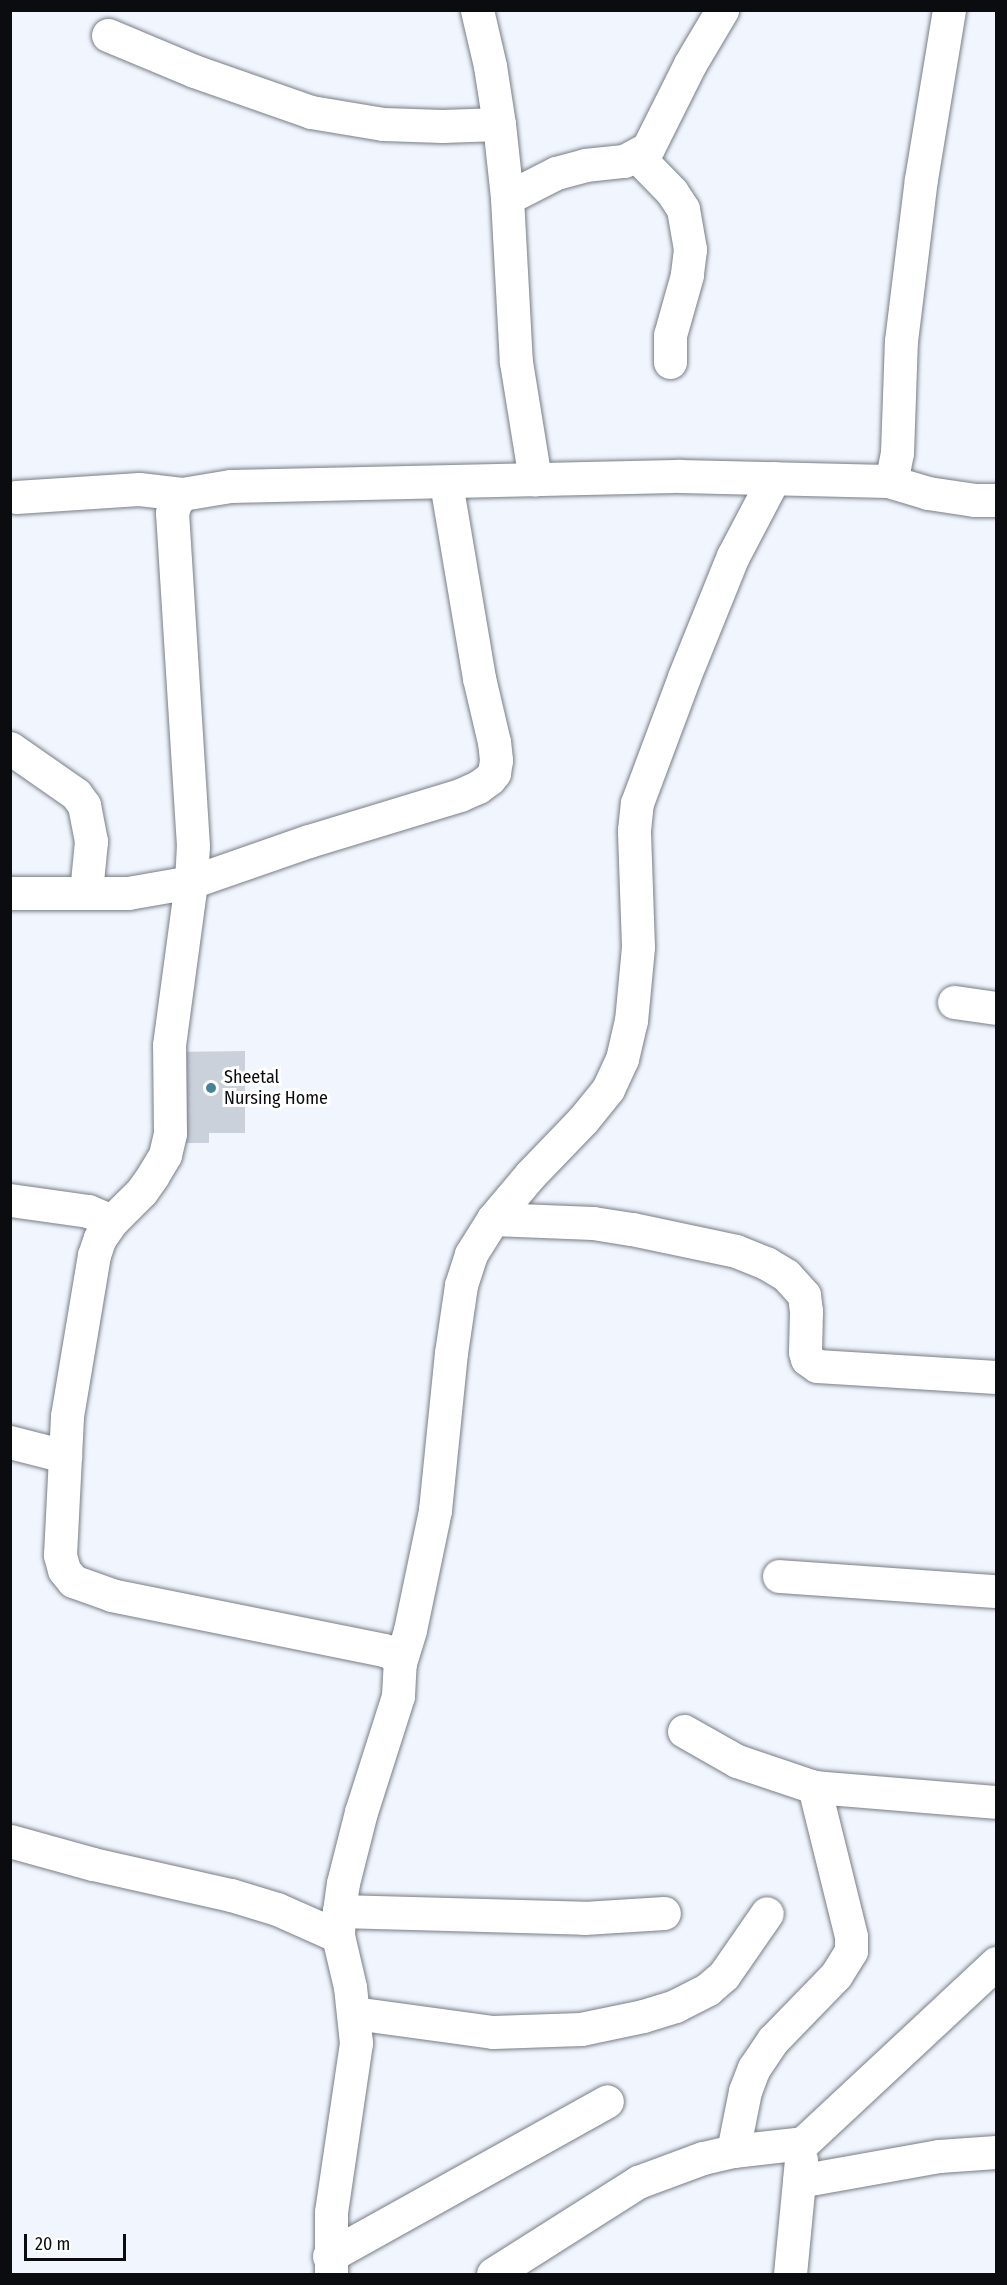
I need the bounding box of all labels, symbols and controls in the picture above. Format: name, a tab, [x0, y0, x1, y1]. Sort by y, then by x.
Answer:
place label: Sheetal Nursing Home	[224, 1067, 328, 1110]
marker: Sheetal Nursing Home	[202, 1079, 220, 1097]
scale bar	[27, 2222, 129, 2260]
text: 20 m	[35, 2233, 70, 2255]

